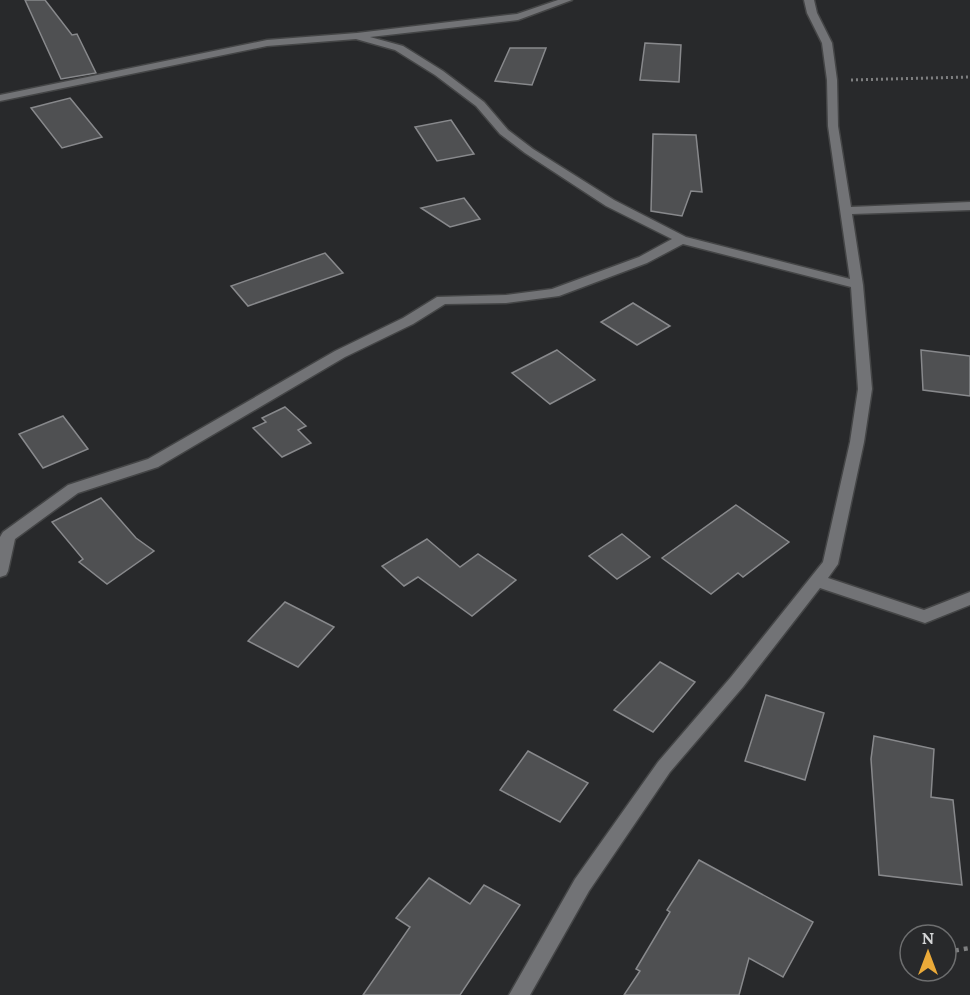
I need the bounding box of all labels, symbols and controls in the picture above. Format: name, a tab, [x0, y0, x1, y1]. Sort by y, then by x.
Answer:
north arrow	[898, 923, 958, 983]
text: N	[922, 928, 934, 948]

